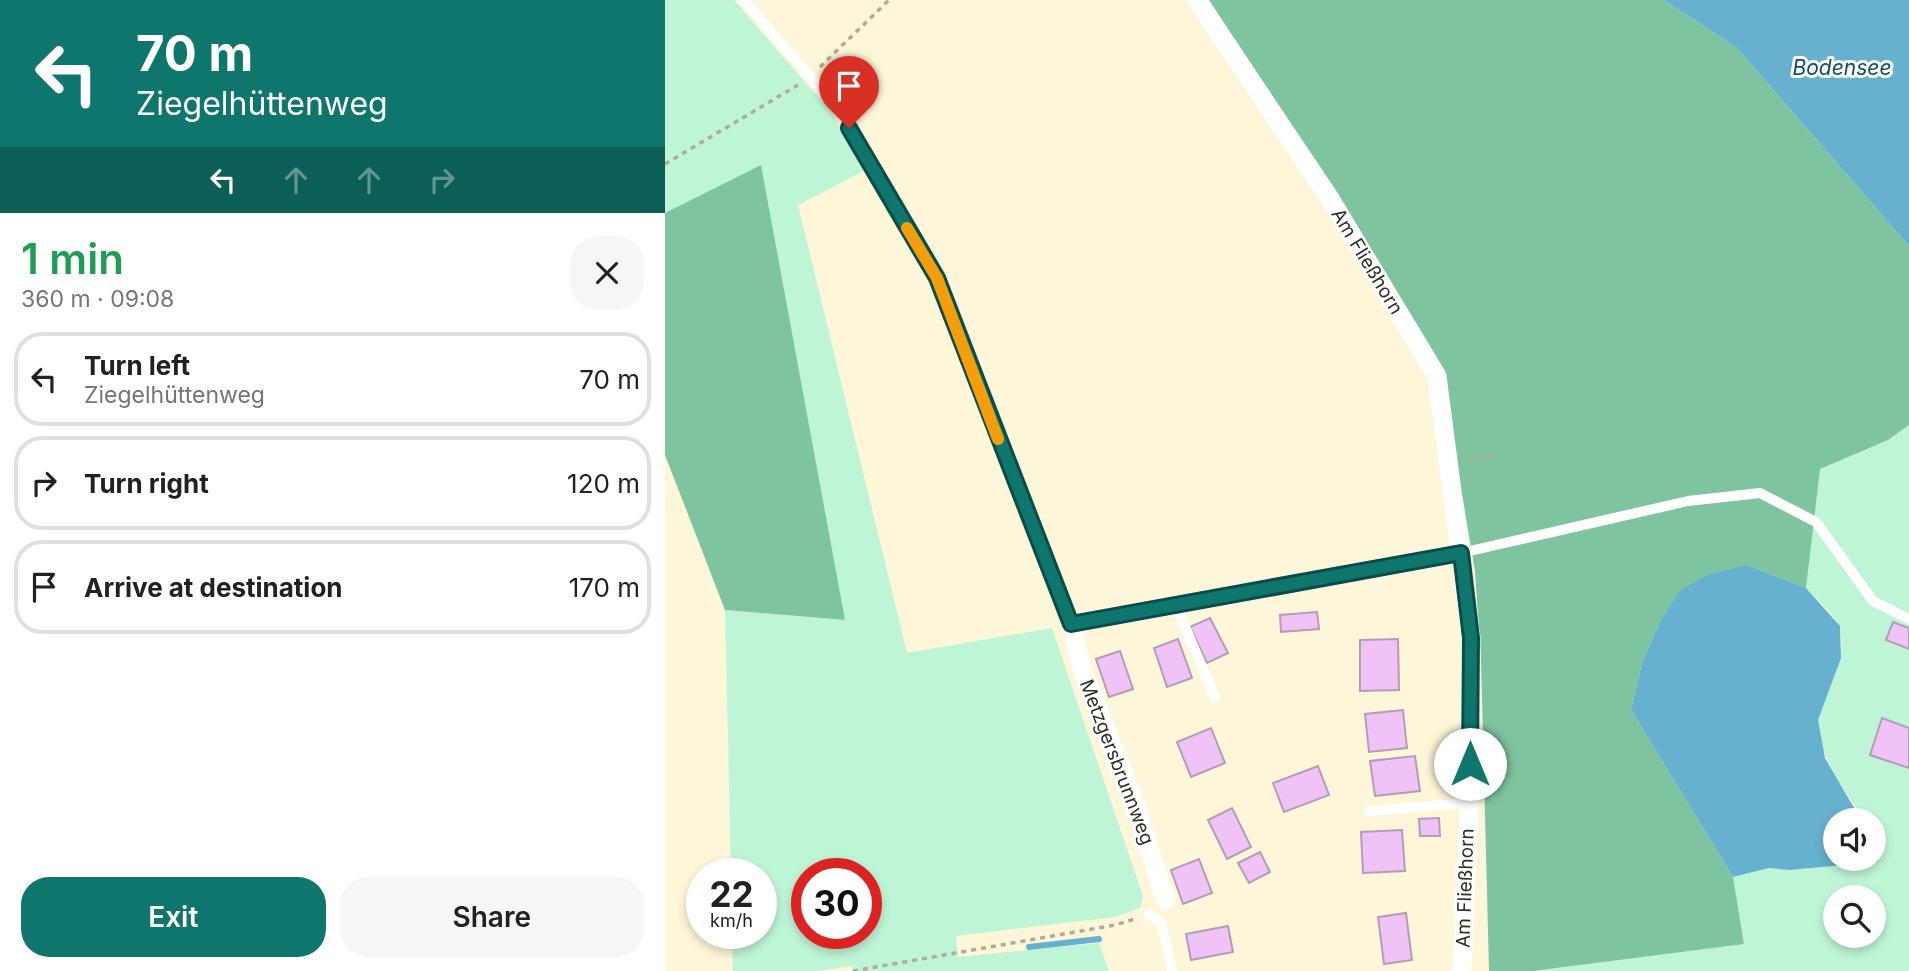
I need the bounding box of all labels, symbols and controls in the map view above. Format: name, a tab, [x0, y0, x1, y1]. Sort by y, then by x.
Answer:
text: 70 m	[136, 24, 253, 83]
icon: left	[21, 28, 112, 119]
water label: Bodensee	[1793, 55, 1891, 80]
pin	[819, 56, 879, 128]
icon: arrive	[830, 67, 868, 105]
text: Ziegelhüttenweg	[136, 84, 388, 123]
icon: left	[204, 161, 242, 199]
icon: ahead	[277, 161, 315, 199]
icon: ahead	[350, 161, 388, 199]
icon: right	[423, 161, 461, 199]
street label: Am Fließhorn	[1327, 204, 1408, 318]
text: 1 min	[21, 233, 124, 284]
button: close	[570, 236, 644, 310]
text: 360 m · 09:08	[21, 285, 174, 313]
text: Turn left	[84, 350, 190, 381]
icon: left	[25, 360, 63, 398]
text: 70 m	[579, 364, 640, 395]
text: Ziegelhüttenweg	[84, 381, 265, 409]
icon: right	[25, 464, 63, 502]
text: Turn right	[84, 468, 209, 499]
text: 120 m	[567, 468, 640, 499]
icon: arrive	[25, 568, 63, 606]
text: Arrive at destination	[84, 572, 343, 603]
text: 170 m	[569, 572, 640, 603]
street label: Metzgersbrunnweg	[1075, 676, 1159, 848]
position arrow	[1433, 727, 1507, 801]
map controls	[1823, 808, 1886, 948]
button: sound	[1823, 808, 1886, 871]
street label: Am Fließhorn	[1451, 828, 1479, 948]
speed limit sign: 30	[791, 858, 882, 949]
text: 22	[709, 873, 754, 915]
button: Exit	[21, 877, 326, 957]
button: Share	[340, 877, 644, 957]
button: search	[1823, 885, 1886, 948]
text: km/h	[710, 910, 753, 931]

